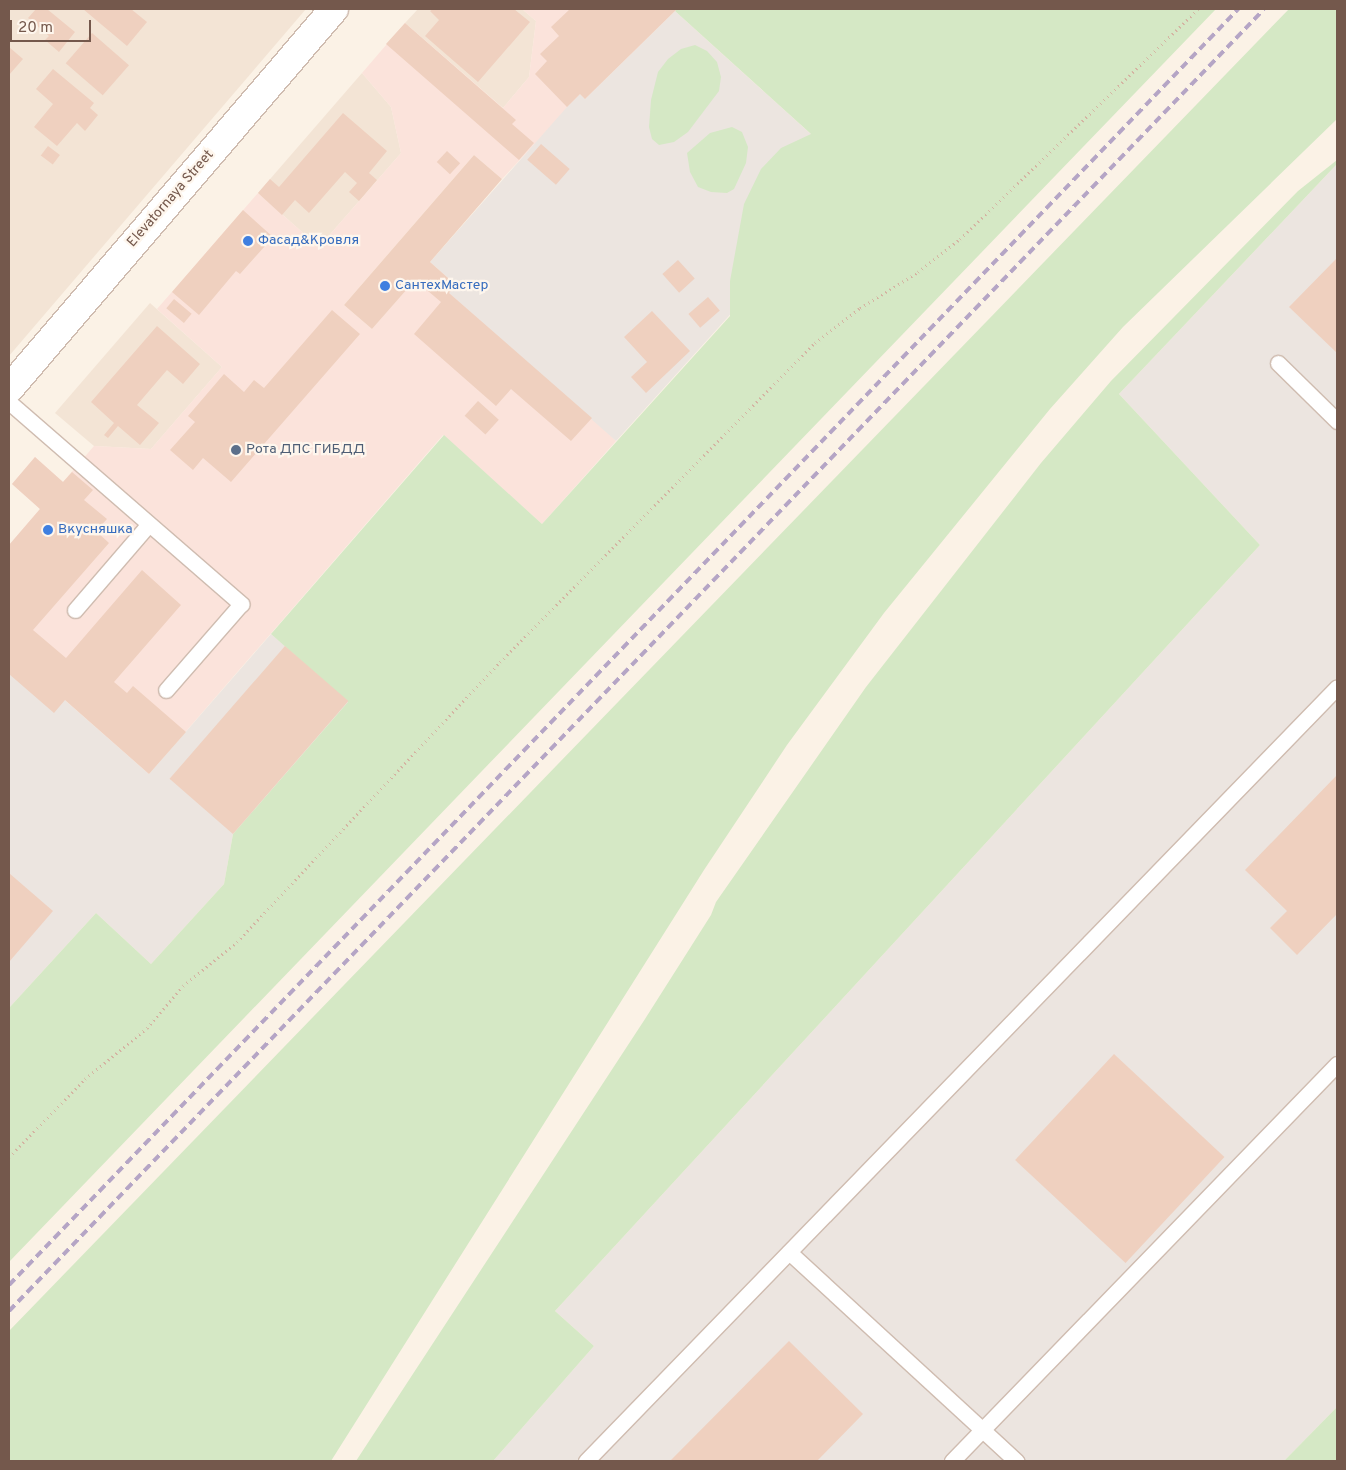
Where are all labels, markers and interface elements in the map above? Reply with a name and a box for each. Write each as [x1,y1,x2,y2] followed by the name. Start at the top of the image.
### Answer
[12,10,94,42] scale bar
[18,19,53,38] text: 20 m
[124,147,218,251] street label: Elevatornaya Street
[258,233,359,249] place label: Фасад&Кровля
[242,235,254,247] marker: Фасад&Кровля
[395,278,488,294] place label: СантехМастер
[379,280,391,292] marker: СантехМастер
[246,442,365,458] place label: Рота ДПС ГИБДД
[230,444,242,456] marker: Рота ДПС ГИБДД
[58,522,133,538] place label: Вкусняшка
[42,524,54,536] marker: Вкусняшка

